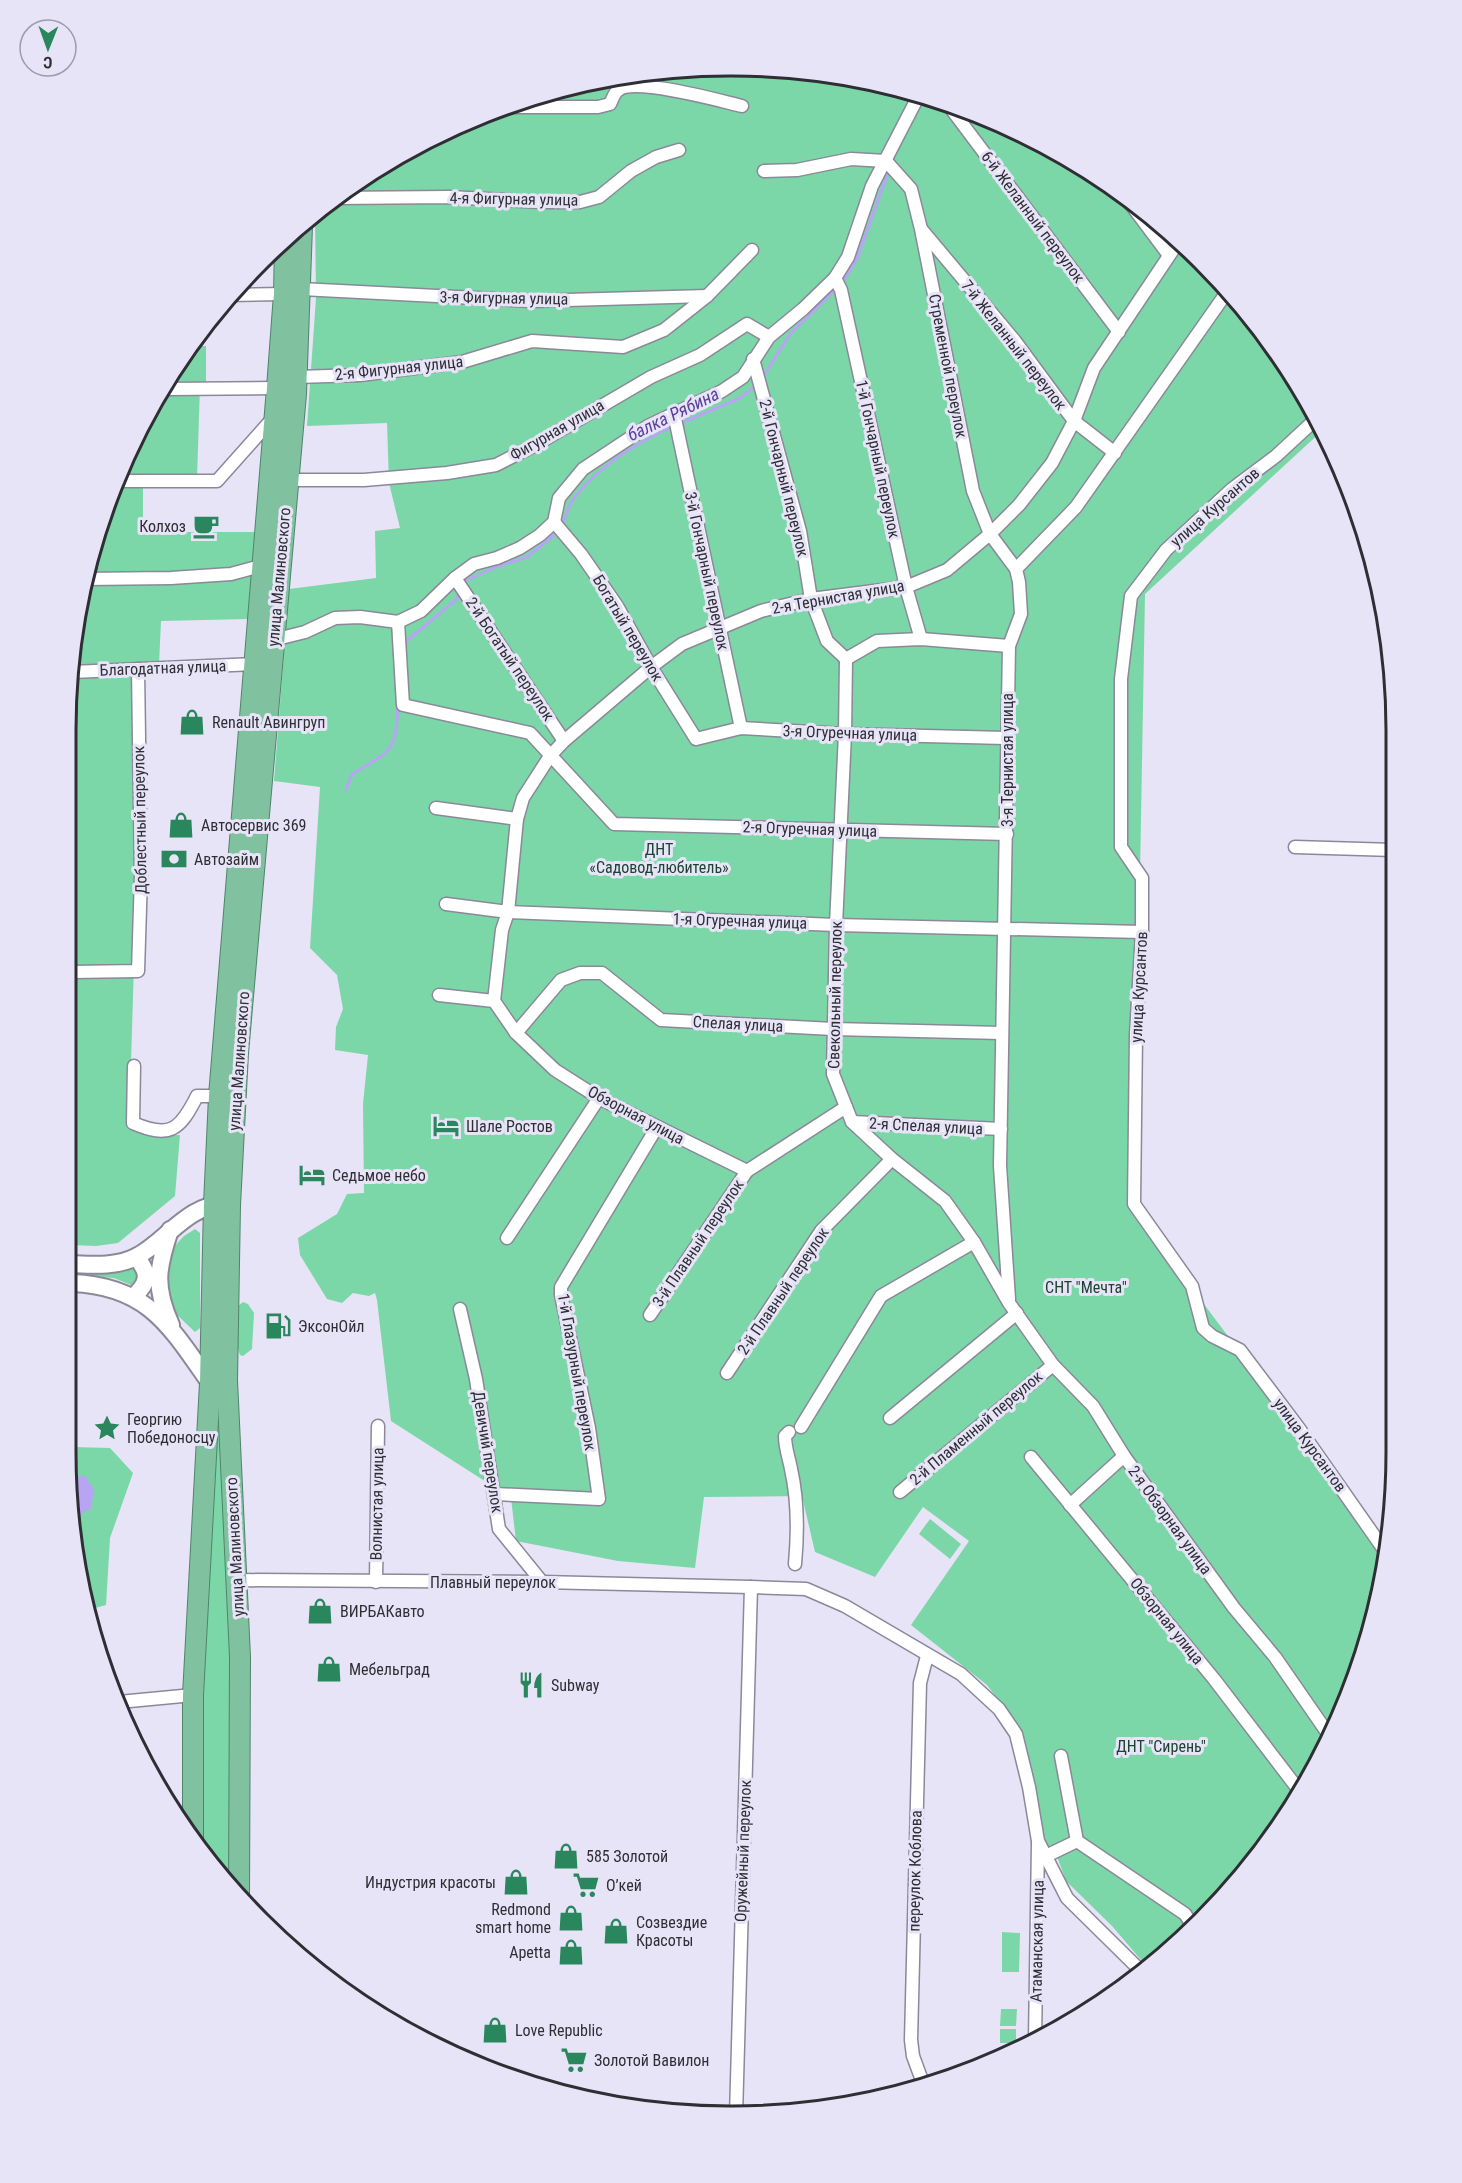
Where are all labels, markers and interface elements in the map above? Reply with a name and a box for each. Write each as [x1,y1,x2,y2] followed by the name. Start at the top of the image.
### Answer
[18,18,78,78] north arrow
[43,53,52,72] text: С
[977,148,1089,287] street label: 6-й Желанный переулок
[450,188,578,210] street label: 4-я Фигурная улица
[957,276,1071,414] street label: 7-й Желанный переулок
[440,287,568,309] street label: 3-я Фигурная улица
[925,292,971,440] street label: Стременной переулок
[334,352,464,384] street label: 2-я Фигурная улица
[852,378,904,540] street label: 1-й Гончарный переулок
[624,383,722,445] water label: балка Рябина
[507,395,607,465] street label: Фигурная улица
[755,397,813,559] street label: 2-й Гончарный переулок
[1167,463,1263,551] street label: улица Курсантов
[681,490,733,652] street label: 3-й Гончарный переулок
[263,507,295,647] street label: улица Малиновского
[191,511,221,541] cafe icon: Колхоз
[139,517,186,536] place label: Колхоз
[589,571,667,685] street label: Богатый переулок
[770,576,906,618] street label: 2-я Тернистая улица
[462,594,559,725] street label: 2-й Богатый переулок
[99,656,227,680] street label: Благодатная улица
[998,693,1017,827] street label: 3-я Тернистая улица
[177,707,207,737] shop icon: Renault Авингруп
[212,713,325,732] place label: Renault Авингруп
[782,721,918,745] street label: 3-я Огуречная улица
[129,745,151,894] street label: Доблестный переулок
[166,810,196,840] shop icon: Автосервис 369
[201,816,306,835] place label: Автосервис 369
[742,817,878,841] street label: 2-я Огуречная улица
[589,840,729,877] park label: ДНТ «Садовод-любитель»
[159,844,189,874] bank icon: Автозайм
[194,850,259,869] place label: Автозайм
[672,909,808,933] street label: 1-я Огуречная улица
[824,921,846,1069] street label: Свекольный переулок
[1127,931,1151,1043] street label: улица Курсантов
[225,991,253,1131] street label: улица Малиновского
[692,1012,784,1036] street label: Спелая улица
[585,1082,687,1148] street label: Обзорная улица
[431,1111,461,1141] hotel icon: Шале Ростов
[869,1114,983,1138] street label: 2-я Спелая улица
[466,1117,553,1136] place label: Шале Ростов
[297,1160,327,1190] hotel icon: Седьмое небо
[332,1166,426,1185] place label: Седьмое небо
[648,1175,748,1310] street label: 3-й Плавный переулок
[733,1223,833,1358] street label: 2-й Плавный переулок
[1045,1278,1127,1297] park label: СНТ "Мечта"
[554,1292,600,1452] street label: 1-й Глазурный переулок
[263,1311,293,1341] fuel station icon: ЭксонОйл
[298,1317,365,1336] place label: ЭксонОйл
[906,1367,1046,1489] street label: 2-й Пламенный переулок
[469,1390,507,1515] street label: Девичий переулок
[1270,1394,1350,1496] street label: улица Курсантов
[127,1410,216,1447] place label: Георгию Победоносцу
[92,1413,122,1443] place icon: Георгию Победоносцу
[367,1447,387,1561] street label: Волнистая улица
[1124,1462,1216,1578] street label: 2-я Обзорная улица
[222,1477,248,1617] street label: улица Малиновского
[430,1573,556,1592] street label: Плавный переулок
[1126,1574,1208,1668] street label: Обзорная улица
[305,1596,335,1626] shop icon: ВИРБАКавто
[340,1602,425,1621] place label: ВИРБАКавто
[314,1654,344,1684] shop icon: Мебельград
[349,1660,430,1679] place label: Мебельград
[516,1670,546,1700] restaurant icon: Subway
[551,1676,600,1695] place label: Subway
[1116,1737,1206,1756] park label: ДНТ "Сирень"
[731,1779,755,1922] street label: Оружейный переулок
[904,1810,926,1932] street label: переулок Коблова
[551,1841,581,1871] shop icon: 585 Золотой
[586,1847,668,1866] place label: 585 Золотой
[501,1867,531,1897] shop icon: Индустрия красоты
[571,1870,601,1900] supermarket icon: О’кей
[365,1873,496,1892] place label: Индустрия красоты
[606,1876,642,1895] place label: О’кей
[1026,1880,1048,2002] street label: Атаманская улица
[475,1900,551,1937] place label: Redmond smart home
[556,1903,586,1933] shop icon: Redmond smart home
[636,1913,707,1950] place label: Созвездие Красоты
[601,1916,631,1946] shop icon: Созвездие Красоты
[556,1937,586,1967] shop icon: Apetta
[509,1943,551,1962] place label: Apetta
[480,2015,510,2045] shop icon: Love Republic
[515,2021,603,2040] place label: Love Republic
[559,2045,589,2075] supermarket icon: Золотой Вавилон
[594,2051,709,2070] place label: Золотой Вавилон

